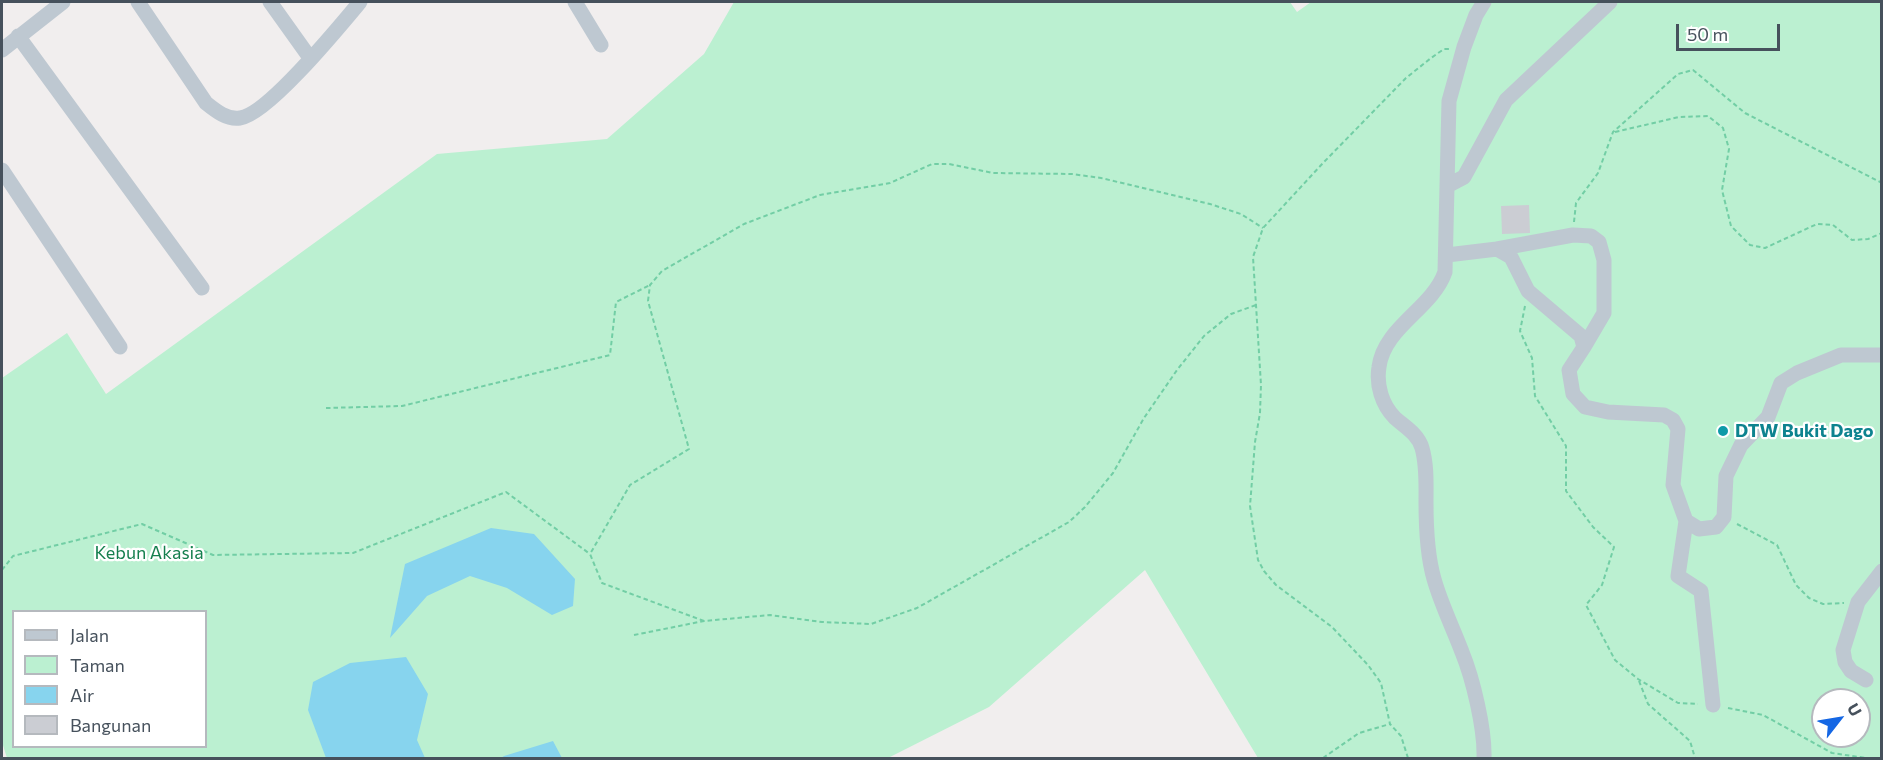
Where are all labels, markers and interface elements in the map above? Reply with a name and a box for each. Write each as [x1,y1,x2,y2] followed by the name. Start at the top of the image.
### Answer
[1679,12,1782,50] scale bar
[1687,23,1728,45] text: 50 m
[1735,420,1873,442] place label: DTW Bukit Dago
[1716,424,1730,438] marker: DTW Bukit Dago
[94,542,204,564] park label: Kebun Akasia
[12,610,207,748] legend
[70,624,109,646] text: Jalan
[70,654,125,676] text: Taman
[70,684,94,706] text: Air
[1811,688,1871,748] north arrow
[1844,700,1866,719] text: U
[70,714,151,736] text: Bangunan

